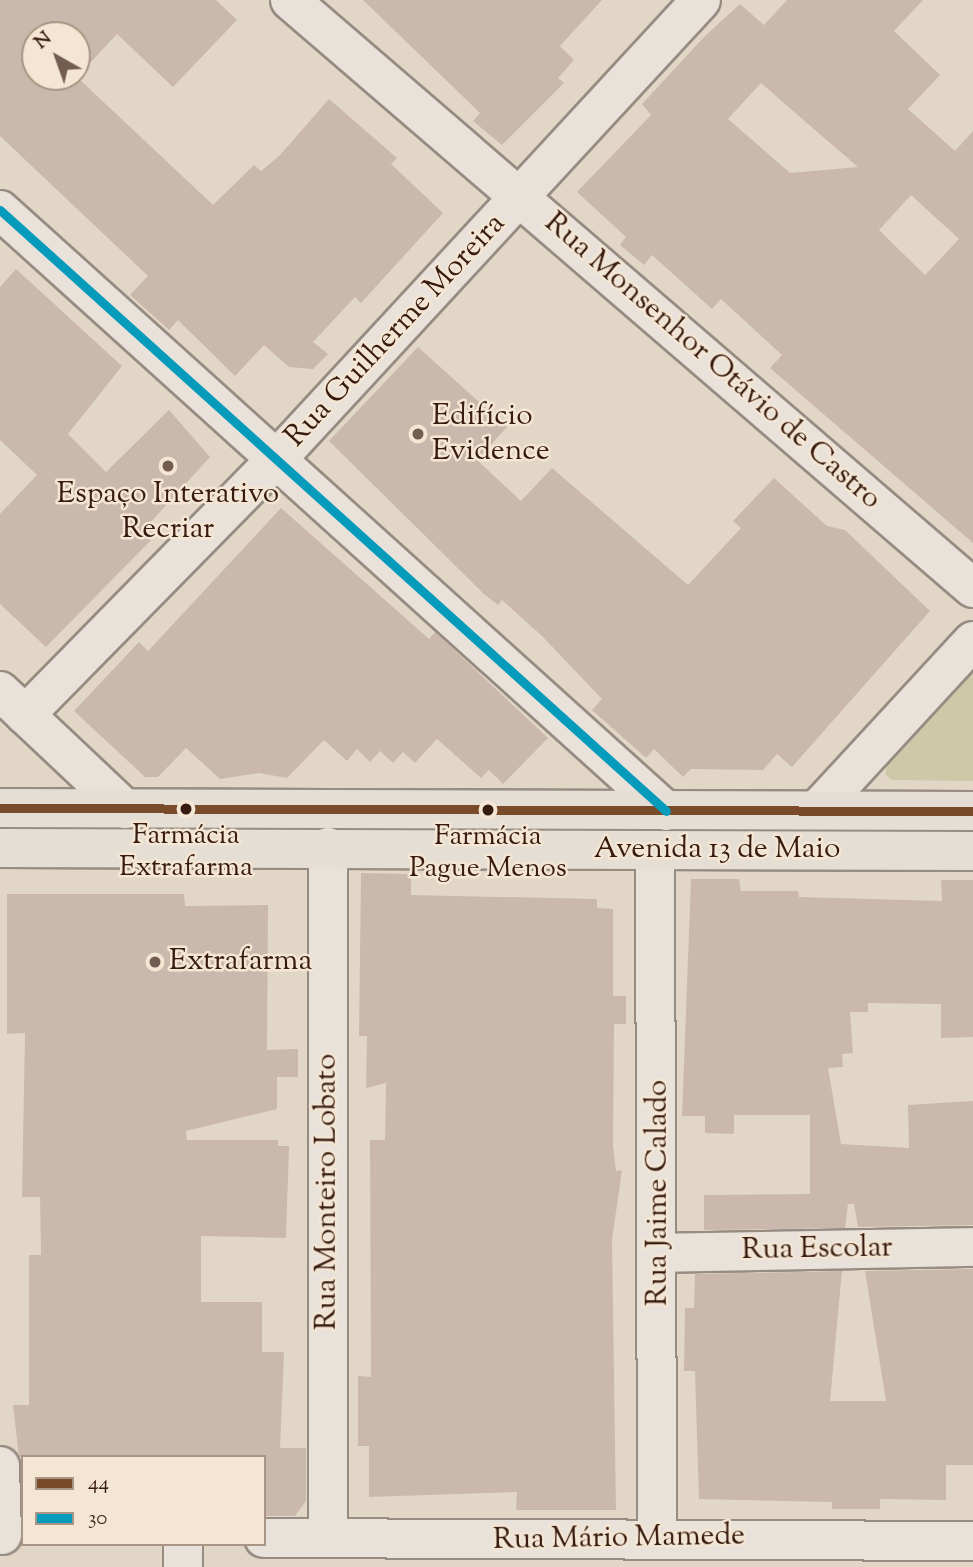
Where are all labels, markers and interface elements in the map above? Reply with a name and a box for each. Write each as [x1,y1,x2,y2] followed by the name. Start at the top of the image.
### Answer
[21,21,91,91] north arrow
[29,26,58,56] text: N
[536,206,888,518] street label: Rua Monsenhor Otávio de Castro
[278,207,514,455] street label: Rua Guilherme Moreira
[432,399,550,470] place label: Edifício Evidence
[410,426,426,442] marker: Edifício Evidence
[160,458,176,474] marker: Espaço Interativo Recriar
[57,477,279,548] place label: Espaço Interativo Recriar
[179,802,193,816] marker: Farmácia Extrafarma
[481,803,495,817] marker: Farmácia Pague Menos
[119,819,253,885] place label: Farmácia Extrafarma
[409,820,567,886] place label: Farmácia Pague Menos
[594,832,840,868] street label: Avenida 13 de Maio
[169,944,312,980] place label: Extrafarma
[147,954,163,970] marker: Extrafarma
[310,1054,346,1330] street label: Rua Monteiro Lobato
[641,1080,677,1306] street label: Rua Jaime Calado
[741,1231,893,1269] street label: Rua Escolar
[21,1455,266,1546] legend
[88,1469,109,1499] text: 44
[88,1504,107,1534] text: 30
[493,1519,745,1559] street label: Rua Mário Mamede

